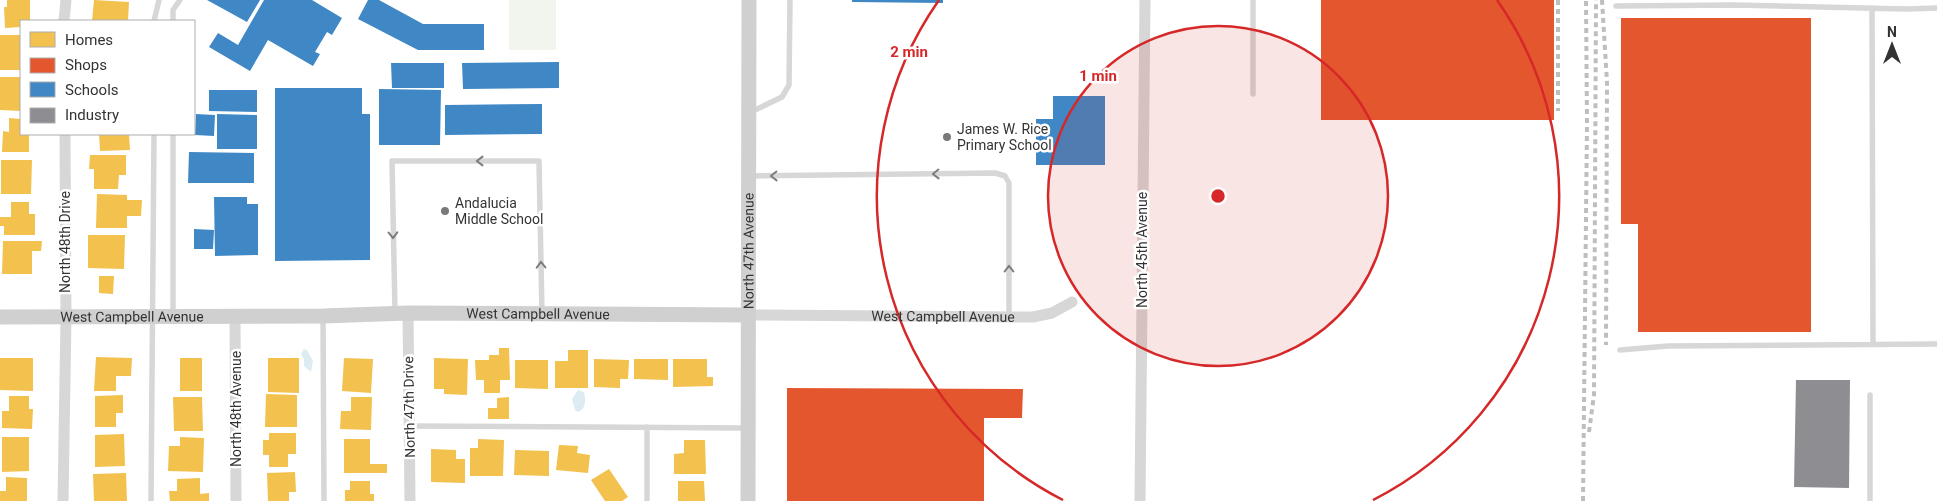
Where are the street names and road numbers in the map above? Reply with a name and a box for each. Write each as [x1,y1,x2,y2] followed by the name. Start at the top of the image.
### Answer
[57,191,73,293] street label: North 48th Drive
[1134,192,1150,308] street label: North 45th Avenue
[740,193,757,309] street label: North 47th Avenue
[466,305,610,322] street label: West Campbell Avenue
[60,308,204,325] street label: West Campbell Avenue
[871,308,1015,325] street label: West Campbell Avenue
[228,351,244,467] street label: North 48th Avenue
[400,356,418,458] street label: North 47th Drive

